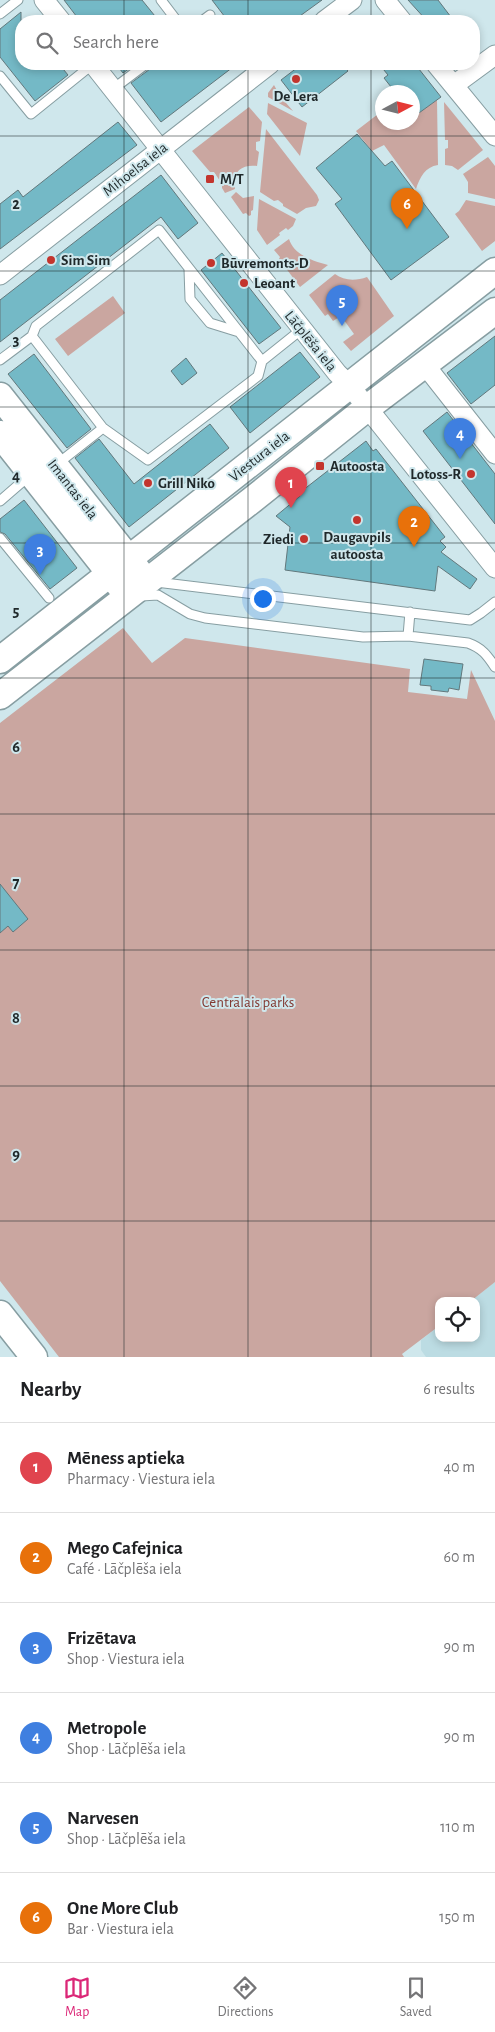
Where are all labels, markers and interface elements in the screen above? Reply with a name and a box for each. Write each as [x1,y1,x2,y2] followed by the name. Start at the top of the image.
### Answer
[15,15,480,70] search box
[33,29,61,57] icon: search
[73,33,159,52] text: Search here
[290,73,302,85] marker: De Lera
[375,85,420,130] north arrow
[274,89,318,104] place label: De Lera
[100,140,170,199] street label: Mihoelsa iela
[220,172,244,187] place label: M/T
[204,173,216,185] marker: M/T
[391,188,423,229] pin: 6
[12,196,20,212] text: 2
[61,253,110,268] place label: Sim Sim
[45,254,57,266] marker: Sim Sim
[221,256,309,271] place label: Būvremonts-D
[205,257,217,269] marker: Būvremonts-D
[254,276,295,291] place label: Leoant
[238,277,250,289] marker: Leoant
[326,285,358,326] pin: 5
[282,308,340,375] street label: Lāčplēša iela
[13,332,20,348] text: 3
[444,418,476,459] pin: 4
[226,428,292,485] street label: Viestura iela
[45,457,101,522] street label: Imantas iela
[330,459,384,474] place label: Autoosta
[314,460,326,472] marker: Autoosta
[275,467,307,508] pin: 1
[410,467,461,482] place label: Lotoss-R
[12,468,20,484] text: 4
[465,468,477,480] marker: Lotoss-R
[158,476,215,491] place label: Grill Niko
[142,477,154,489] marker: Grill Niko
[398,506,430,547] pin: 2
[351,514,363,526] marker: Daugavpils autoosta
[323,530,391,562] place label: Daugavpils autoosta
[263,532,294,547] place label: Ziedi
[298,533,310,545] marker: Ziedi
[24,534,56,575] pin: 3
[250,586,276,612] your location
[13,603,20,619] text: 5
[12,739,20,755] text: 6
[13,875,20,891] text: 7
[202,995,294,1010] park label: Centrālais parks
[12,1010,20,1026] text: 8
[12,1146,20,1162] text: 9
[435,1297,480,1342] map controls
[435,1297,480,1342] button: locate
[20,1379,81,1400] text: Nearby
[423,1381,475,1397] text: 6 results
[67,1449,185,1468] text: Mēness aptieka
[33,1459,39,1475] text: 1
[443,1459,475,1475] text: 40 m
[67,1471,215,1487] text: Pharmacy · Viestura iela
[67,1539,183,1558] text: Mego Cafejnica
[32,1549,40,1565] text: 2
[444,1549,475,1565] text: 60 m
[67,1561,182,1577] text: Café · Lāčplēša iela
[67,1629,136,1648] text: Frizētava
[33,1639,39,1655] text: 3
[444,1639,475,1655] text: 90 m
[67,1651,185,1667] text: Shop · Viestura iela
[67,1719,146,1738] text: Metropole
[32,1729,40,1745] text: 4
[444,1729,475,1745] text: 90 m
[67,1741,186,1757] text: Shop · Lāčplēša iela
[67,1809,139,1828] text: Narvesen
[33,1819,39,1835] text: 5
[440,1819,475,1835] text: 110 m
[67,1831,186,1847] text: Shop · Lāčplēša iela
[67,1899,178,1918] text: One More Club
[32,1909,40,1925] text: 6
[439,1909,475,1925] text: 150 m
[67,1921,174,1937] text: Bar · Viestura iela
[63,1974,91,2021] tab: Map
[218,1974,273,2021] tab: Directions
[400,1974,432,2021] tab: Saved

